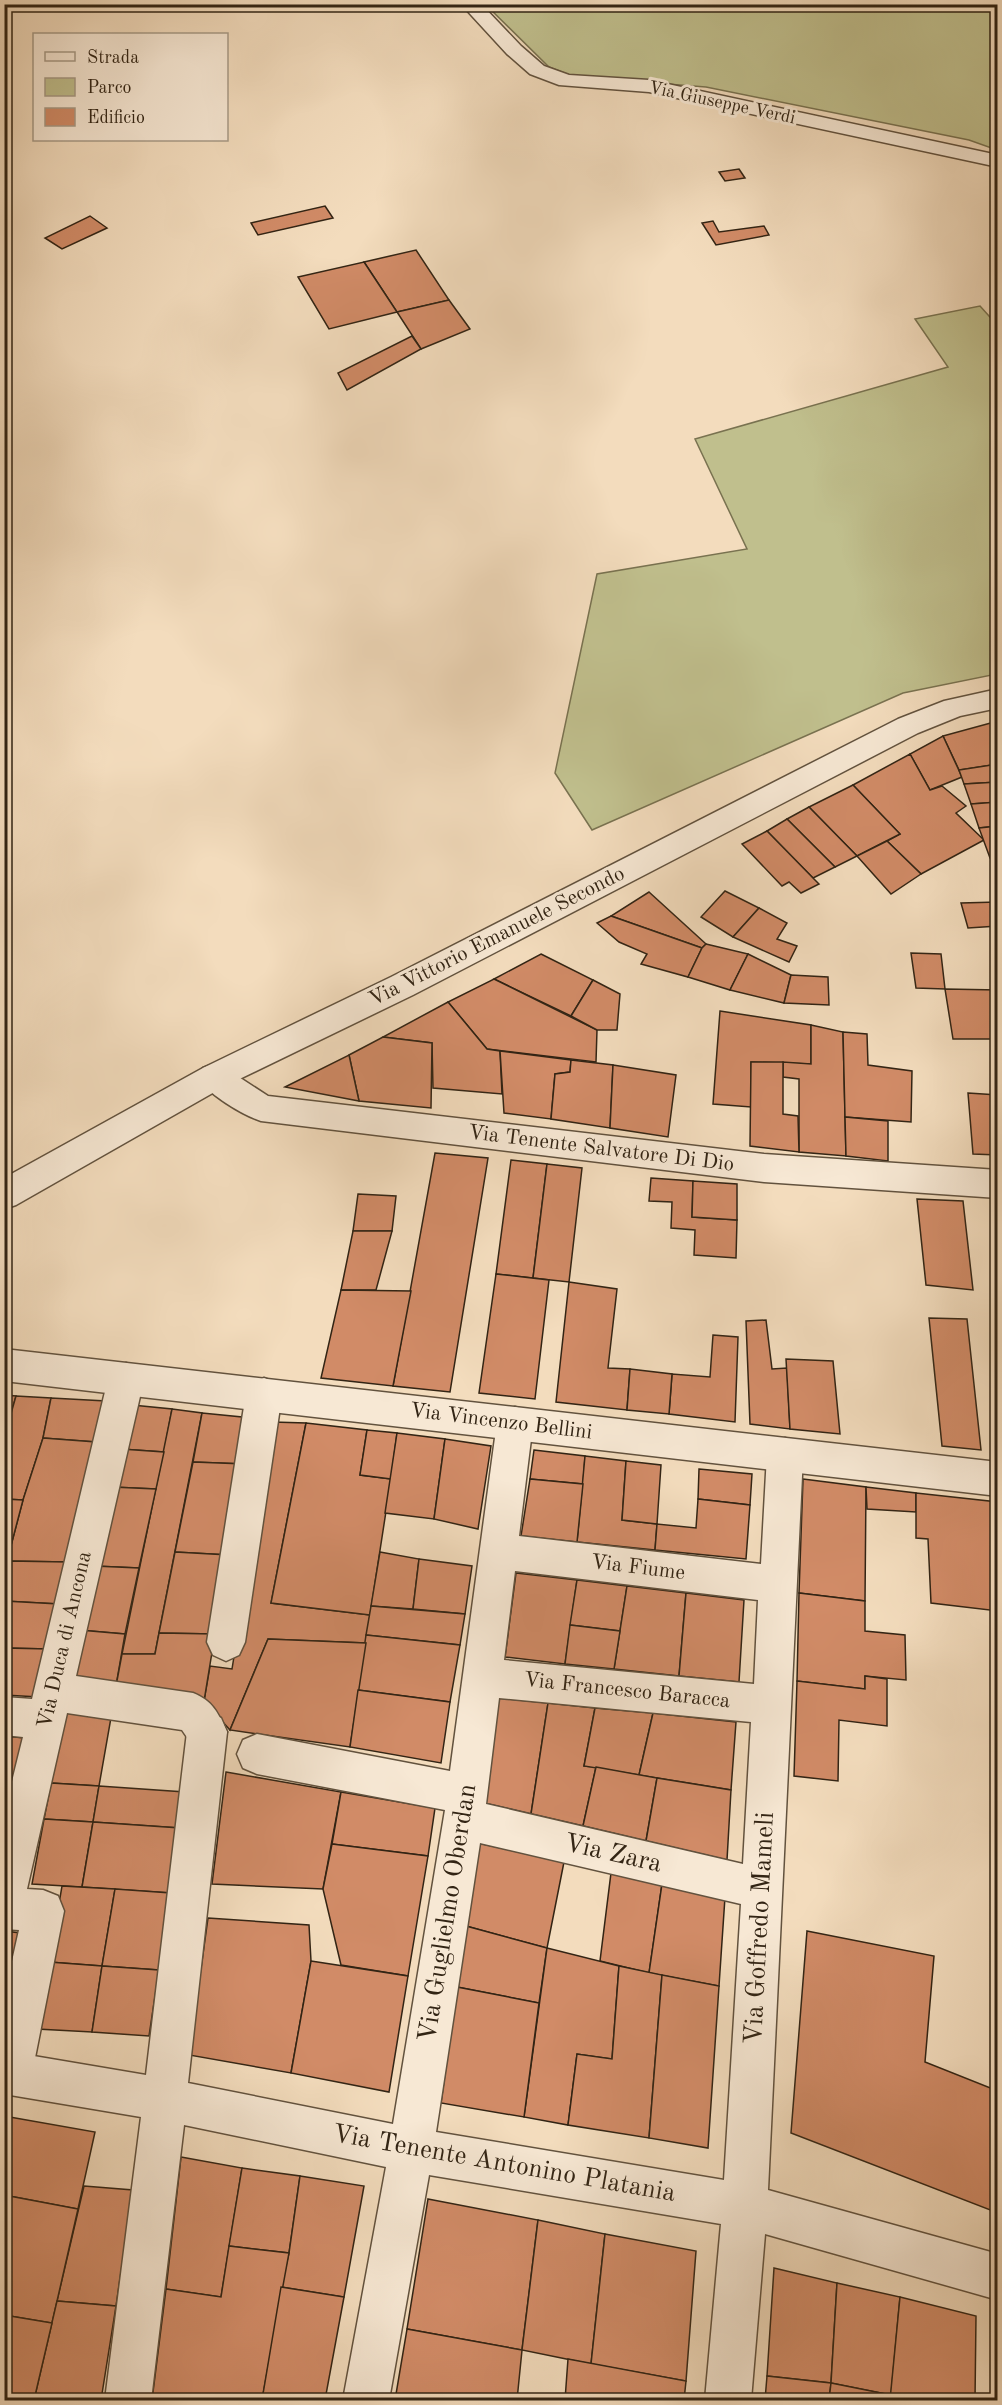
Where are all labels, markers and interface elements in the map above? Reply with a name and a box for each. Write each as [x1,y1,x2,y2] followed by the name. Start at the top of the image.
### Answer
[33,33,228,141] legend
[87,49,139,67] text: Strada
[87,79,132,97] text: Parco
[647,79,797,127] street label: Via Giuseppe Verdi
[87,109,145,127] text: Edificio
[366,863,628,1011] street label: Via Vittorio Emanuele Secondo
[467,1122,735,1176] street label: Via Tenente Salvatore Di Dio
[409,1400,593,1444] street label: Via Vincenzo Bellini
[34,1549,96,1731] street label: Via Duca di Ancona
[590,1552,686,1584] street label: Via Fiume
[523,1670,731,1712] street label: Via Francesco Baracca
[415,1782,481,2044] street label: Via Guglielmo Oberdan
[741,1811,779,2045] street label: Via Goffredo Mameli
[562,1830,664,1878] street label: Via Zara
[330,2121,678,2207] street label: Via Tenente Antonino Platania

